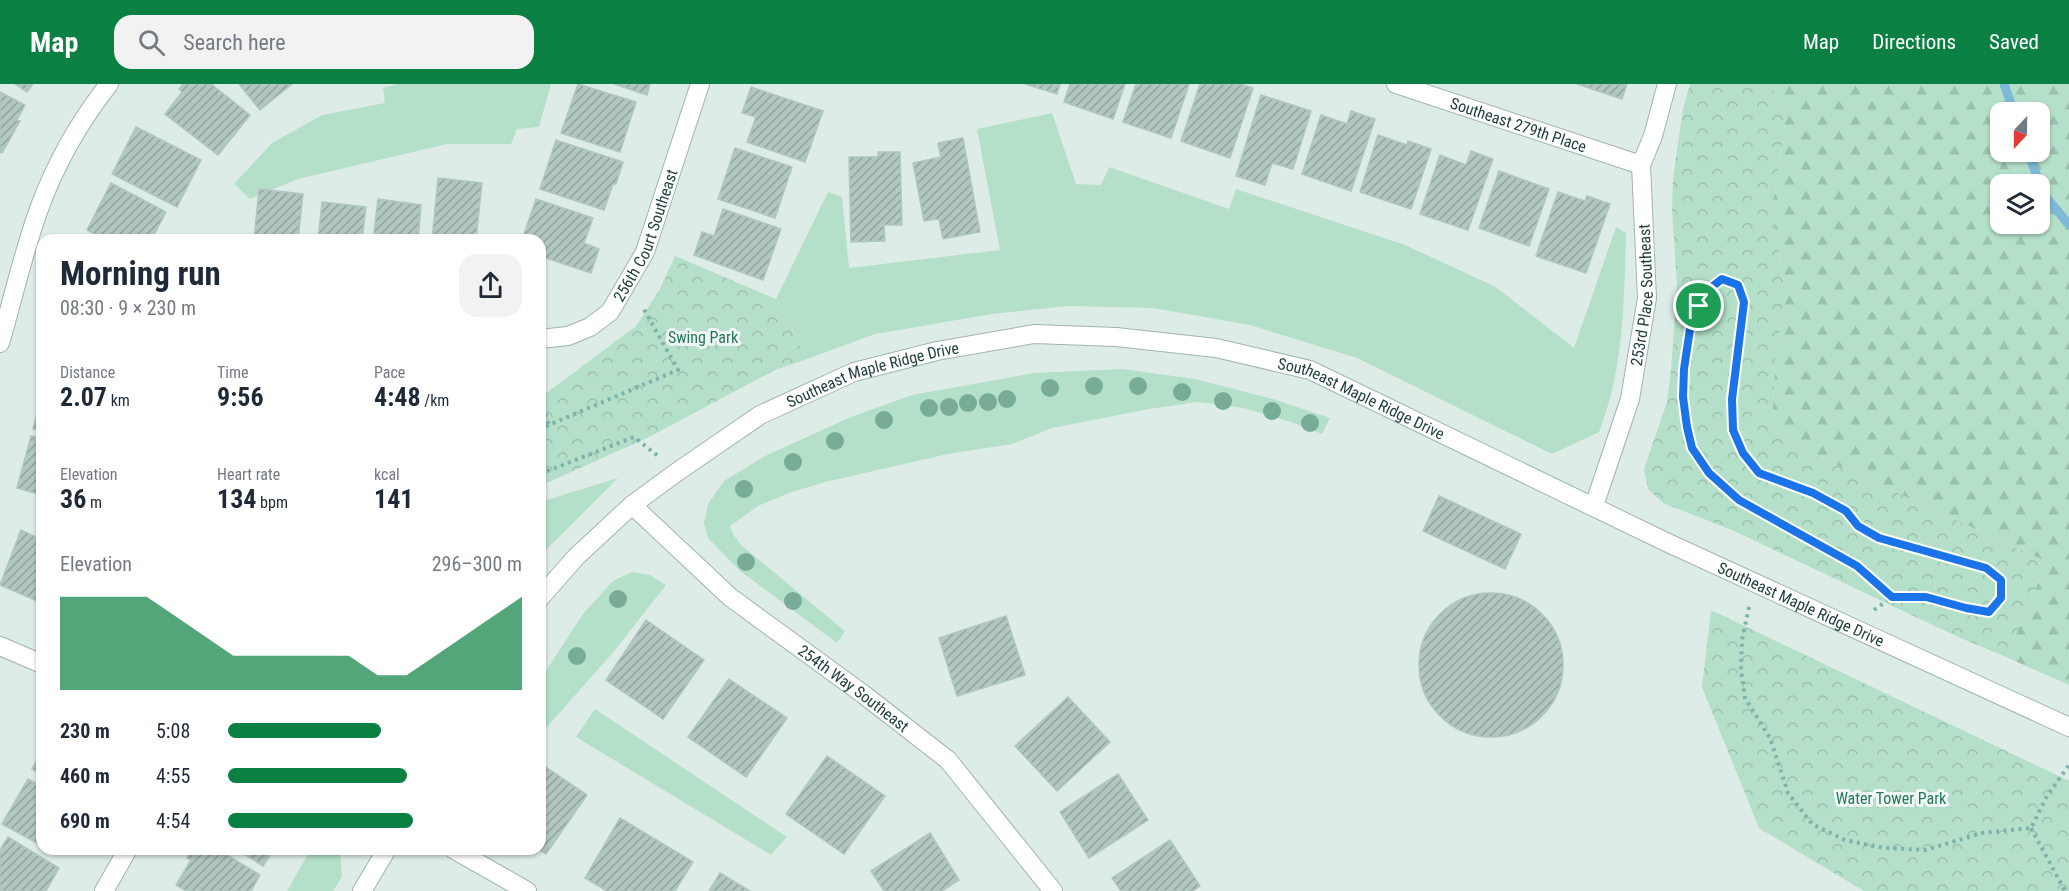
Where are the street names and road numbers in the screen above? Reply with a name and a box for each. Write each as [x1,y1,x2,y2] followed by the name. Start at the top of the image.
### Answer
[1448,94,1589,156] street label: Southeast 279th Place
[609,167,682,305] street label: 256th Court Southeast
[1627,223,1657,367] street label: 253rd Place Southeast
[784,338,960,412] street label: Southeast Maple Ridge Drive
[1276,354,1448,444] street label: Southeast Maple Ridge Drive
[1715,558,1887,651] street label: Southeast Maple Ridge Drive
[794,641,913,736] street label: 254th Way Southeast

